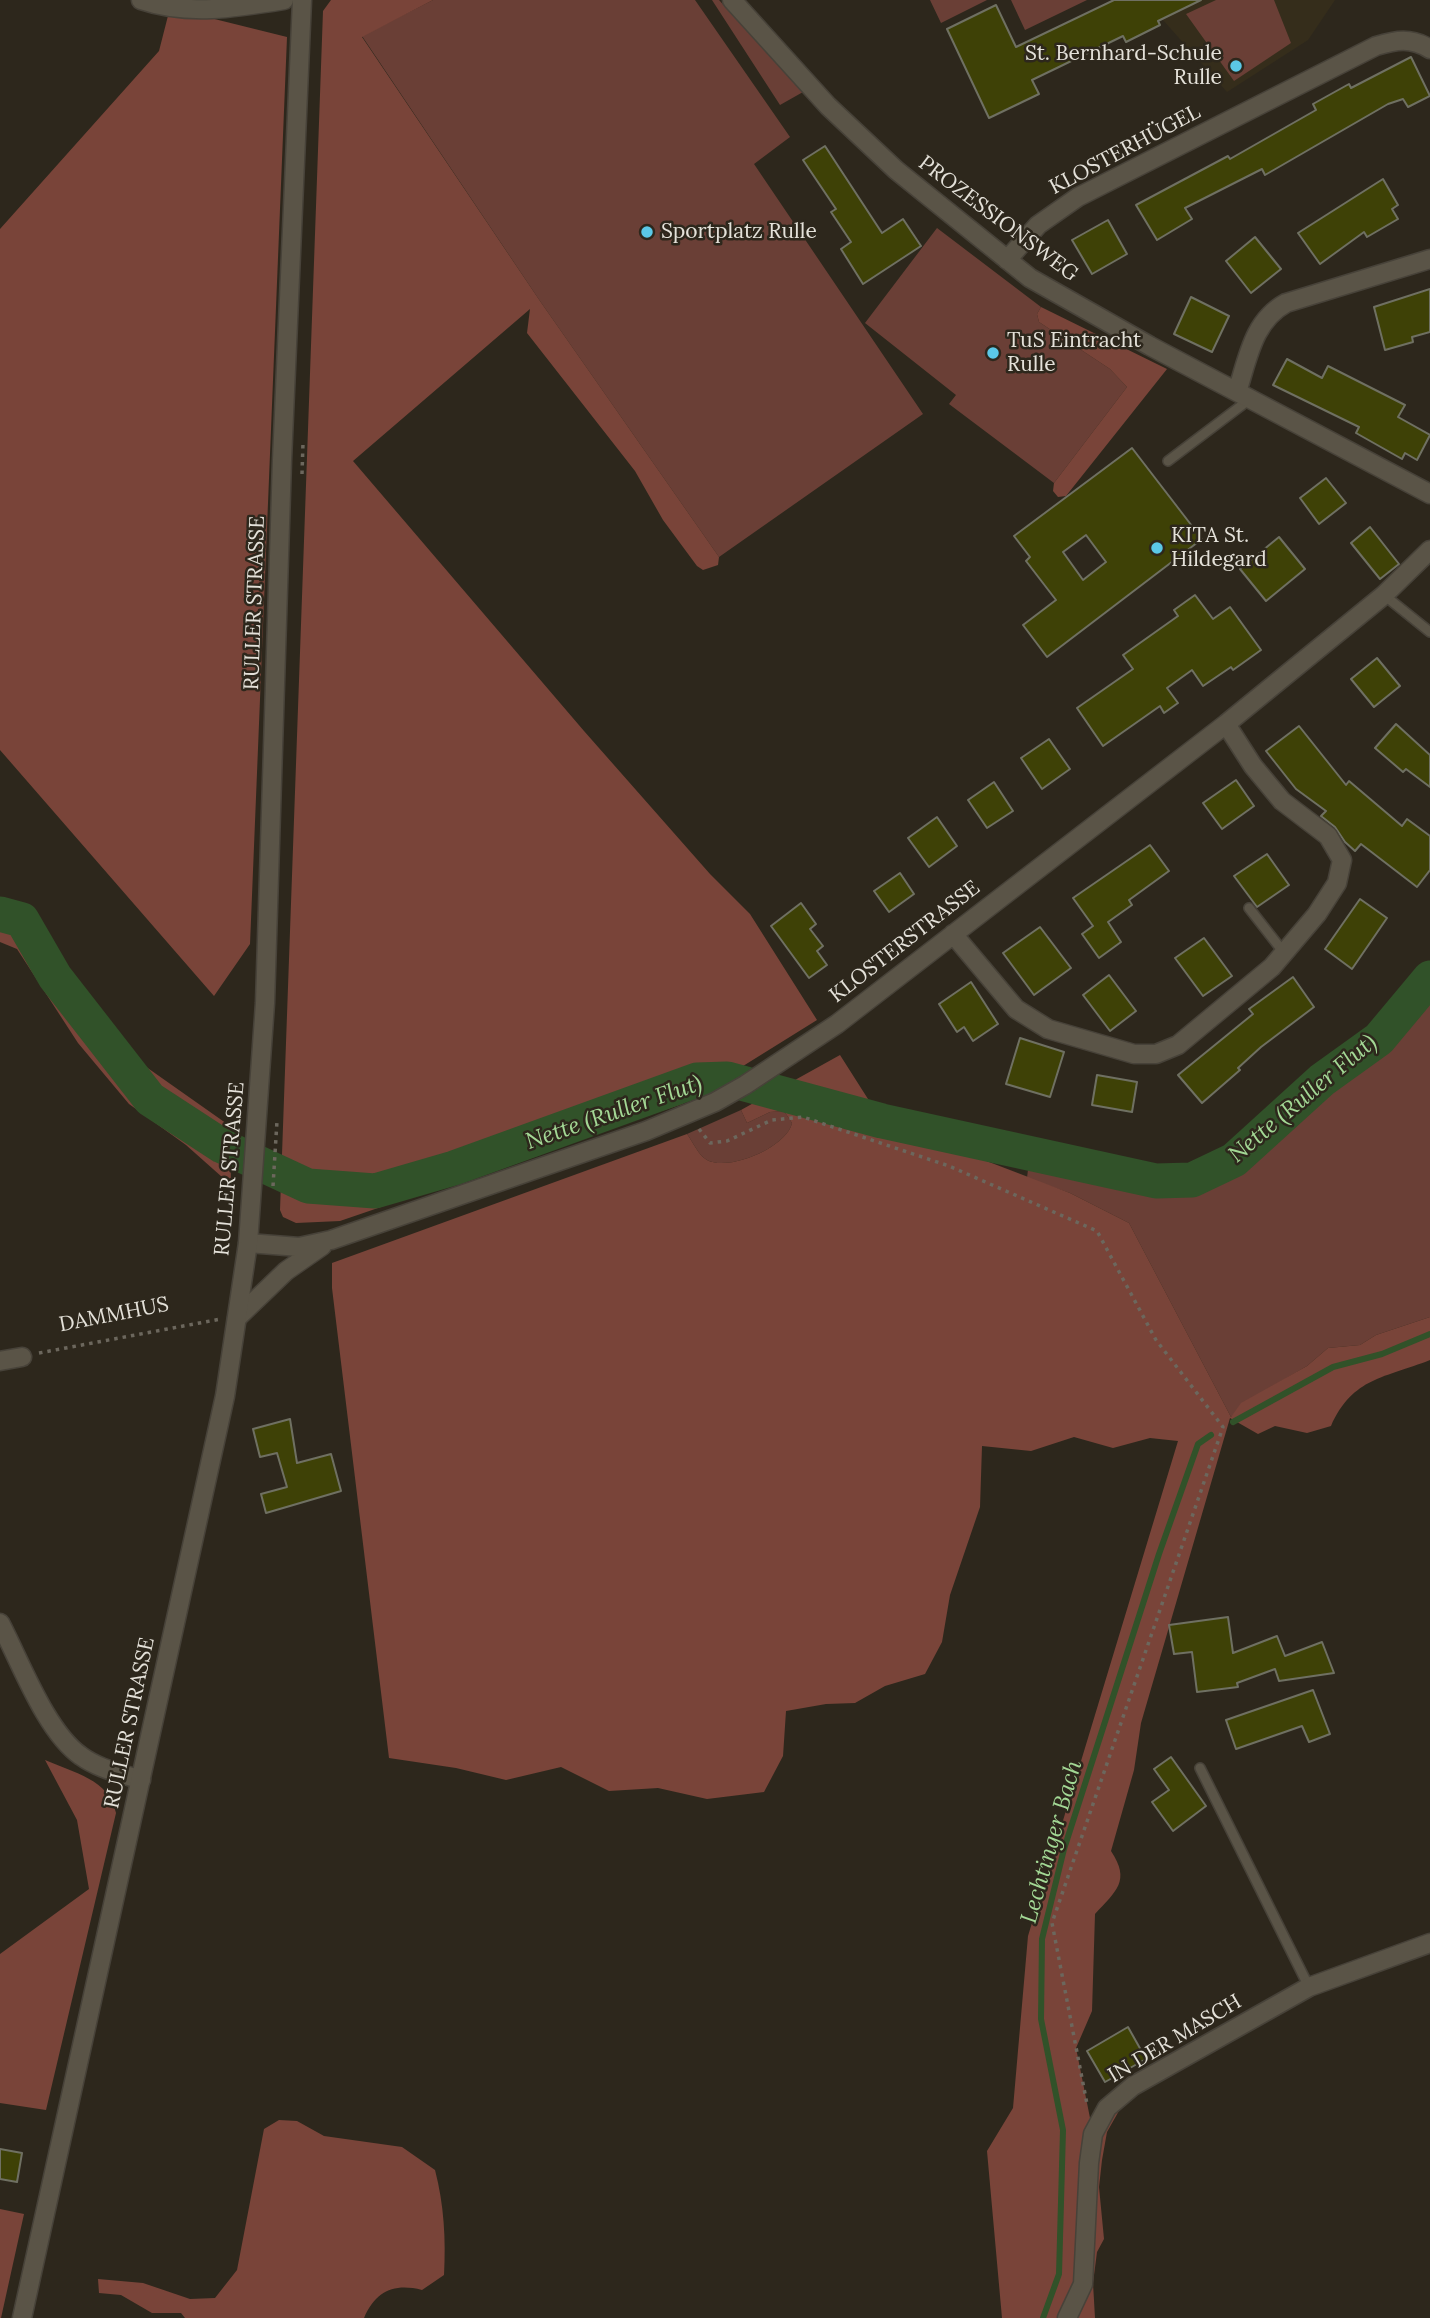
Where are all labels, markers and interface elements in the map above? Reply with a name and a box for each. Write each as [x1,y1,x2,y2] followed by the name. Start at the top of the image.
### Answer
[1025,41,1222,91] place label: St. Bernhard-Schule Rulle
[1228,58,1244,74] marker: St. Bernhard-Schule Rulle
[1045,100,1205,200] street label: KLOSTERHÜGEL
[913,151,1083,287] street label: PROZESSIONSWEG
[661,219,817,245] place label: Sportplatz Rulle
[639,224,655,240] marker: Sportplatz Rulle
[1007,328,1141,378] place label: TuS Eintracht Rulle
[985,345,1001,361] marker: TuS Eintracht Rulle
[239,515,271,691] street label: RULLER STRASSE
[1171,523,1267,573] place label: KITA St. Hildegard
[1149,540,1165,556] marker: KITA St. Hildegard
[825,875,985,1009] street label: KLOSTERSTRASSE
[1223,1029,1383,1169] water label: Nette (Ruller Flut)
[522,1070,706,1156] water label: Nette (Ruller Flut)
[210,1081,250,1257] street label: RULLER STRASSE
[57,1292,171,1338] street label: DAMMHUS
[100,1635,160,1811] street label: RULLER STRASSE
[1016,1757,1088,1927] water label: Lechtinger Bach
[1104,1989,1246,2089] street label: IN DER MASCH

